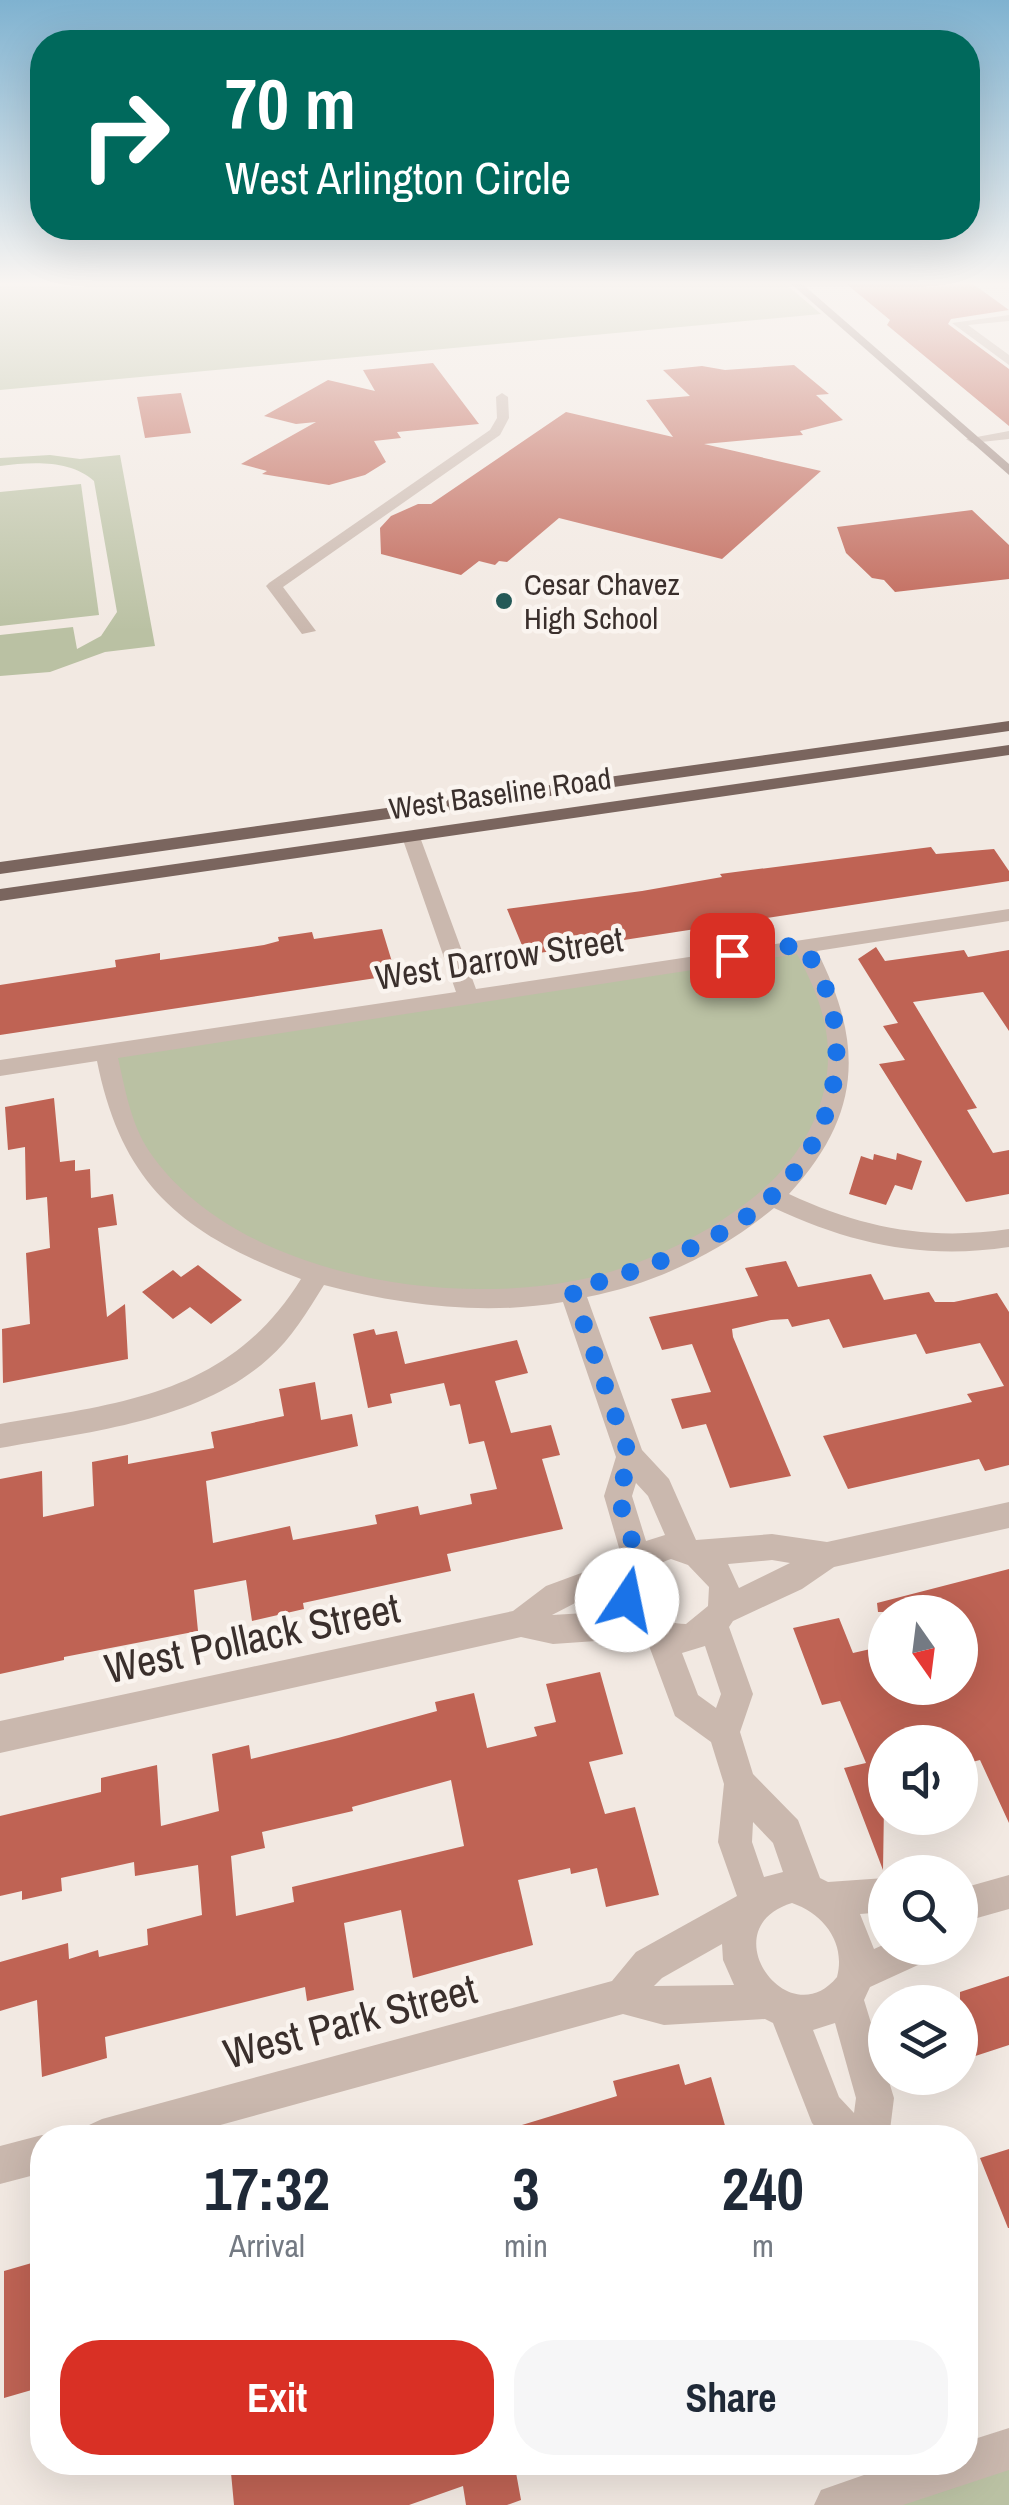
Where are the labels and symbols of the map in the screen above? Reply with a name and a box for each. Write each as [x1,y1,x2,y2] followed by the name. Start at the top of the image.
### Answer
[524,564,680,638] place label: Cesar Chavez High School
[493,590,515,612] marker: Cesar Chavez High School
[386,758,614,828] street label: West Baseline Road
[690,913,775,998] pin
[372,915,626,1001] street label: West Darrow Street
[575,1548,679,1652] position arrow
[99,1579,405,1697] street label: West Pollack Street
[868,1595,978,1705] north arrow
[217,1960,483,2082] street label: West Park Street

